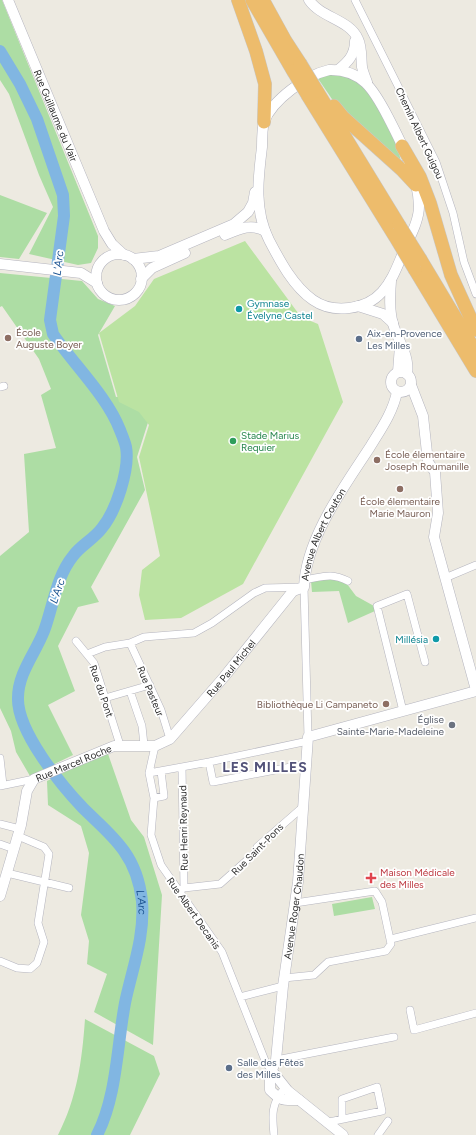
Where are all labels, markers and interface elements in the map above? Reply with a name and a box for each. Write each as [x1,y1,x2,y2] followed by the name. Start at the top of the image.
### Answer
[31,68,81,164] street label: Rue Guillaume du Vair
[393,85,447,181] street label: Chemin Albert Guigou
[51,250,66,276] water label: L'Arc
[247,297,313,322] place label: Gymnase Évelyne Castel
[234,304,244,314] marker: Gymnase Évelyne Castel
[16,326,83,351] place label: École Auguste Boyer
[367,327,443,352] place label: Aix-en-Provence Les Milles
[3,333,13,343] marker: École Auguste Boyer
[354,334,364,344] marker: Aix-en-Provence Les Milles
[241,429,300,454] place label: Stade Marius Requier
[228,436,238,446] marker: Stade Marius Requier
[385,448,470,473] place label: École élementaire Joseph Roumanille
[372,455,382,465] marker: École élementaire Joseph Roumanille
[395,484,405,494] marker: École élementaire Marie Mauron
[298,485,349,582] street label: Avenue Albert Couton
[360,495,441,520] place label: École élementaire Marie Mauron
[47,577,68,605] water label: L'Arc
[395,633,428,646] place label: Millésia
[431,634,441,644] marker: Millésia
[204,637,259,700] street label: Rue Paul Michel
[87,663,117,719] street label: Rue du Pont
[134,664,167,719] street label: Rue Pasteur
[257,698,378,711] place label: Bibliothèque Li Campaneto
[381,699,391,709] marker: Bibliothèque Li Campaneto
[337,713,445,738] place label: Église Sainte-Marie-Madeleine
[447,720,457,730] marker: Église Sainte-Marie-Madeleine
[34,742,114,785] street label: Rue Marcel Roche
[222,759,308,776] district label: LES MILLES
[176,785,191,871] street label: Rue Henri Reynaud
[229,820,286,878] street label: Rue Saint-Pons
[281,853,307,960] street label: Avenue Roger Chaudon
[380,866,455,891] place label: Maison Médicale des Milles
[365,872,377,884] marker: Maison Médicale des Milles
[164,875,224,952] street label: Rue Albert Decanis
[133,889,148,915] water label: L'Arc
[237,1056,304,1081] place label: Salle des Fêtes des Milles
[224,1063,234,1073] marker: Salle des Fêtes des Milles

